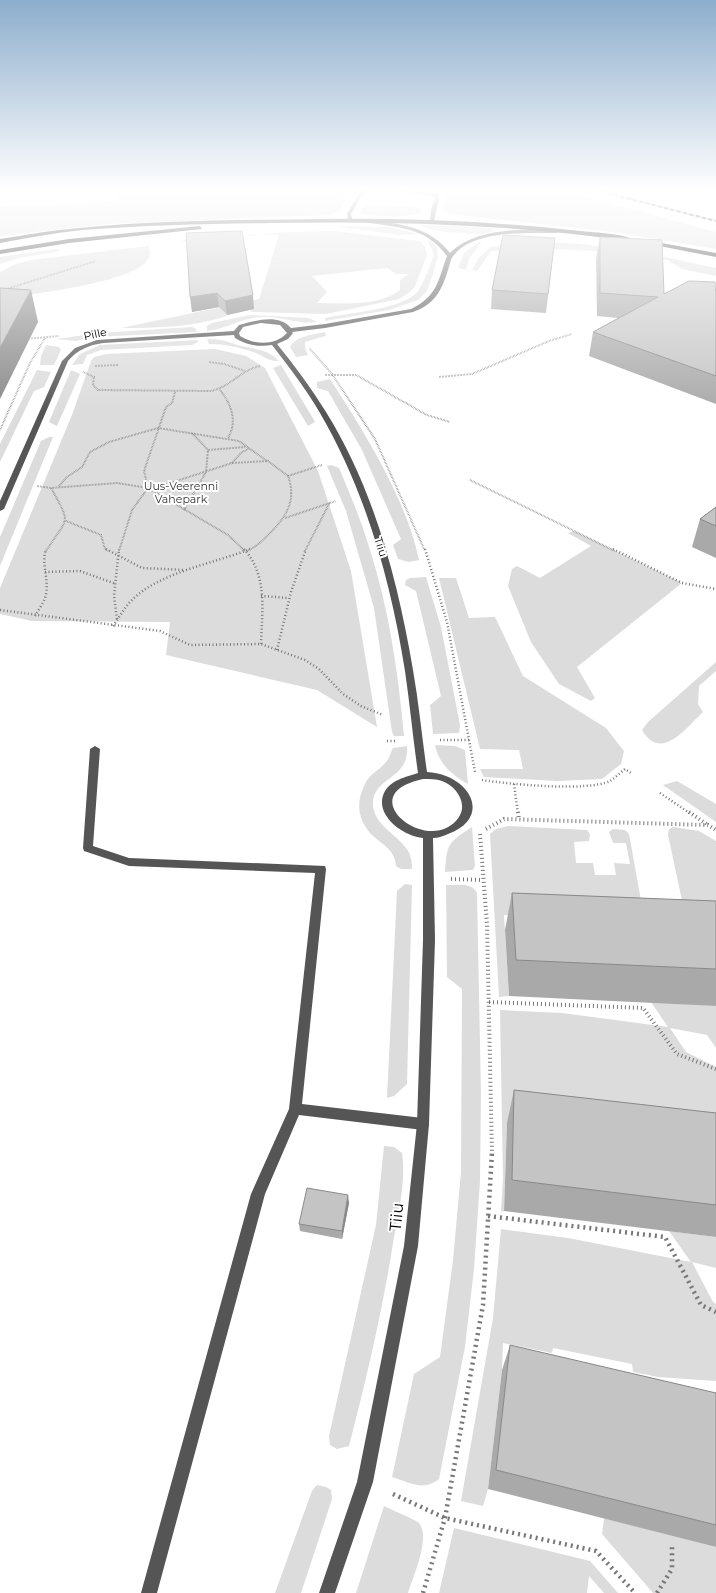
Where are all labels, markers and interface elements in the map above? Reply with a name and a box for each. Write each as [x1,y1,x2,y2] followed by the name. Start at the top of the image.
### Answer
[82,325,108,343] street label: Pille
[144,479,218,506] park label: Uus-Veerenni Vahepark
[371,536,391,558] street label: Tiiu
[386,1202,407,1232] street label: Tiiu

